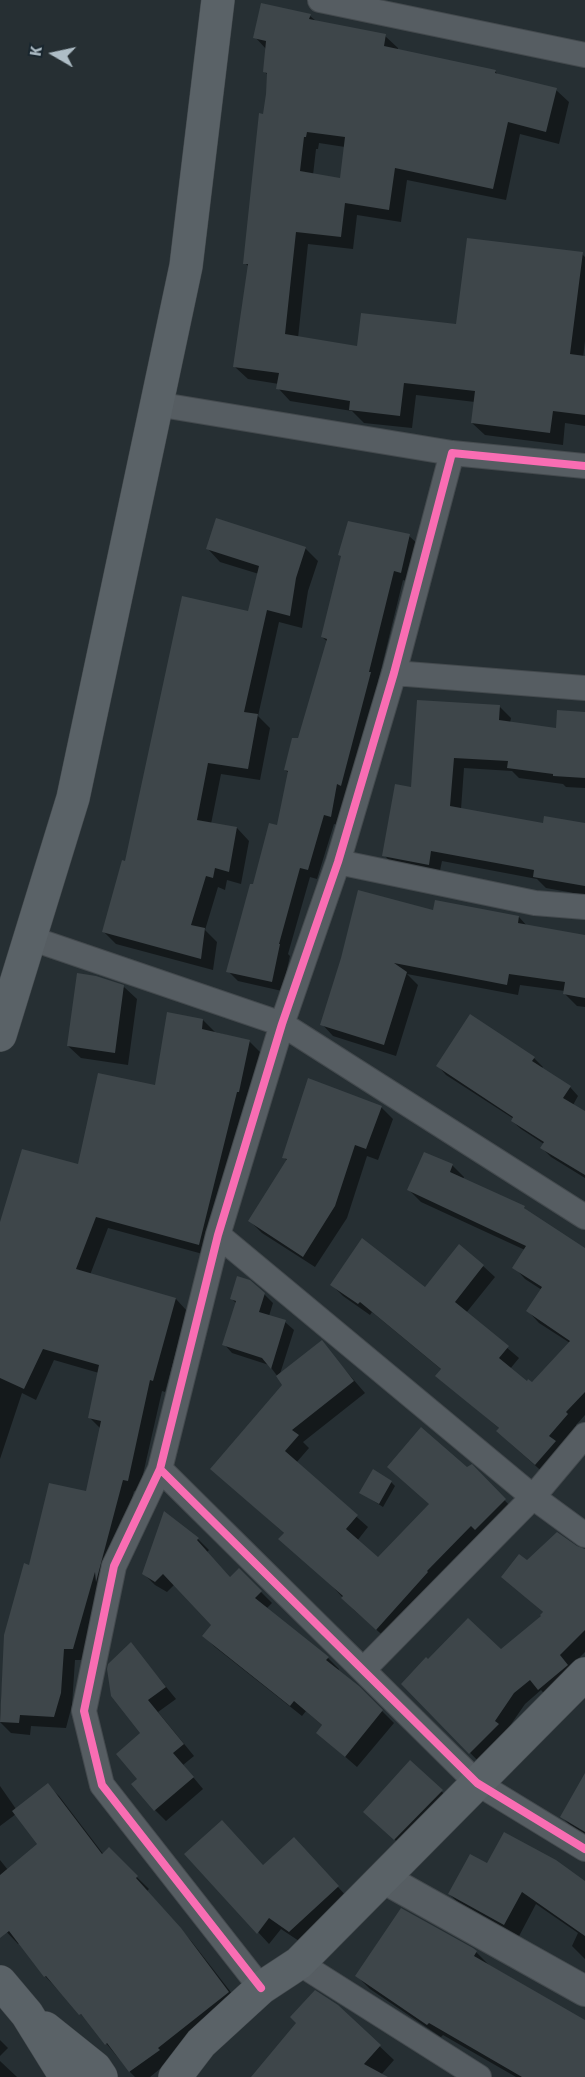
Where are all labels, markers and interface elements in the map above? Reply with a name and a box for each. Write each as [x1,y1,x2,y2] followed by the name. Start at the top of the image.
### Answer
[24,24,84,84] north arrow
[26,45,46,57] text: K

